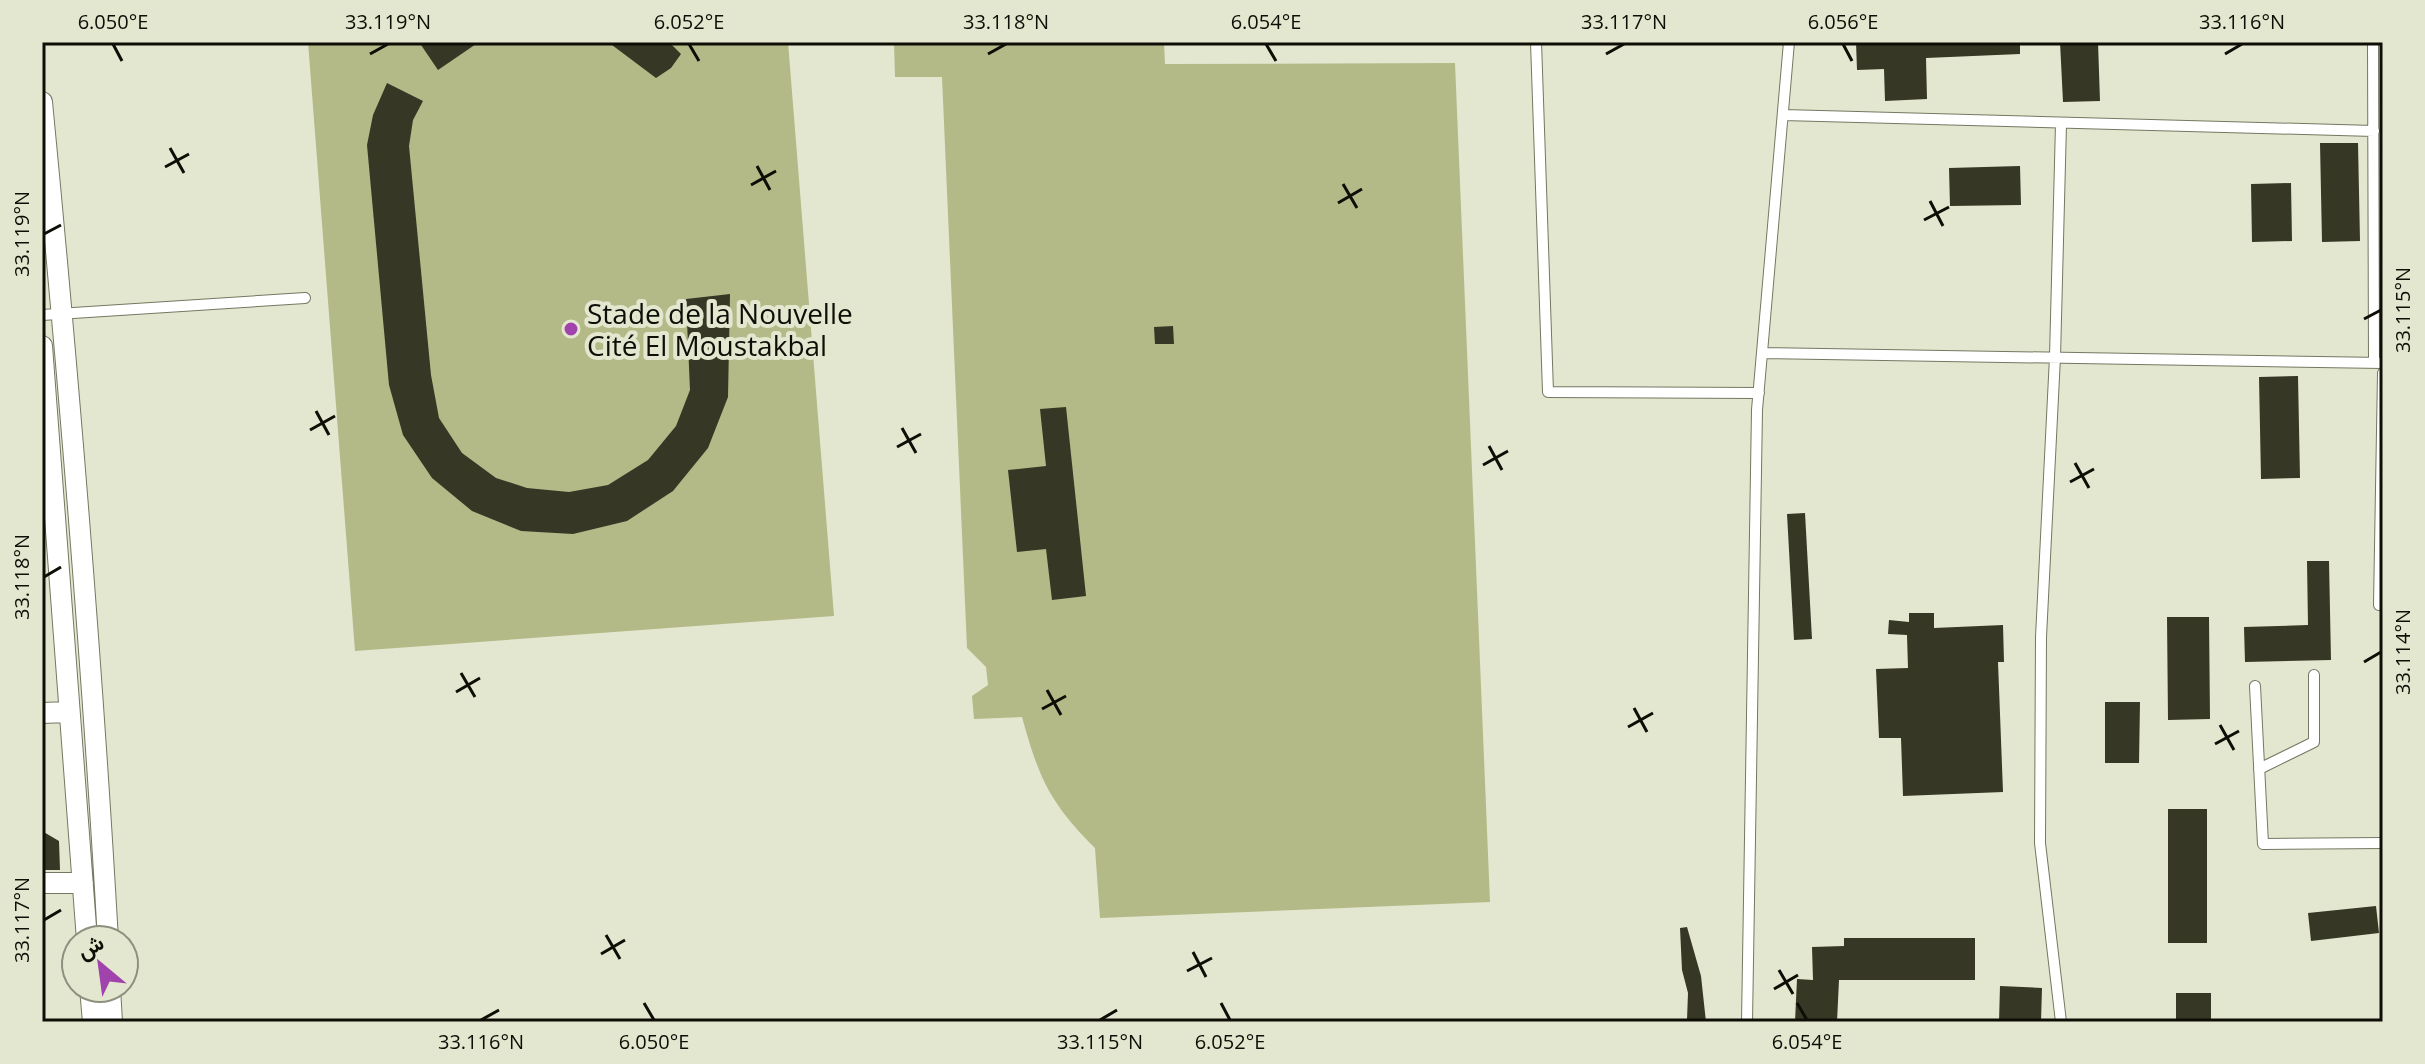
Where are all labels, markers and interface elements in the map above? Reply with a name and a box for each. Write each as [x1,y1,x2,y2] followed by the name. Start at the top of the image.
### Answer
[78,8,148,35] text: 6.050°E
[345,8,431,35] text: 33.119°N
[654,8,724,35] text: 6.052°E
[963,8,1049,35] text: 33.118°N
[1231,8,1301,35] text: 6.054°E
[1581,8,1667,35] text: 33.117°N
[1808,8,1878,35] text: 6.056°E
[2199,8,2285,35] text: 33.116°N
[8,191,35,277] text: 33.119°N
[2389,267,2416,353] text: 33.115°N
[587,294,853,364] place label: Stade de la Nouvelle Cité El Moustakbal
[562,320,580,338] marker: Stade de la Nouvelle Cité El Moustakbal
[8,534,35,620] text: 33.118°N
[2389,609,2416,695] text: 33.114°N
[8,877,35,963] text: 33.117°N
[60,924,140,1004] north arrow
[71,926,109,965] text: ش
[438,1028,524,1055] text: 33.116°N
[619,1028,689,1055] text: 6.050°E
[1057,1028,1143,1055] text: 33.115°N
[1195,1028,1265,1055] text: 6.052°E
[1772,1028,1842,1055] text: 6.054°E

